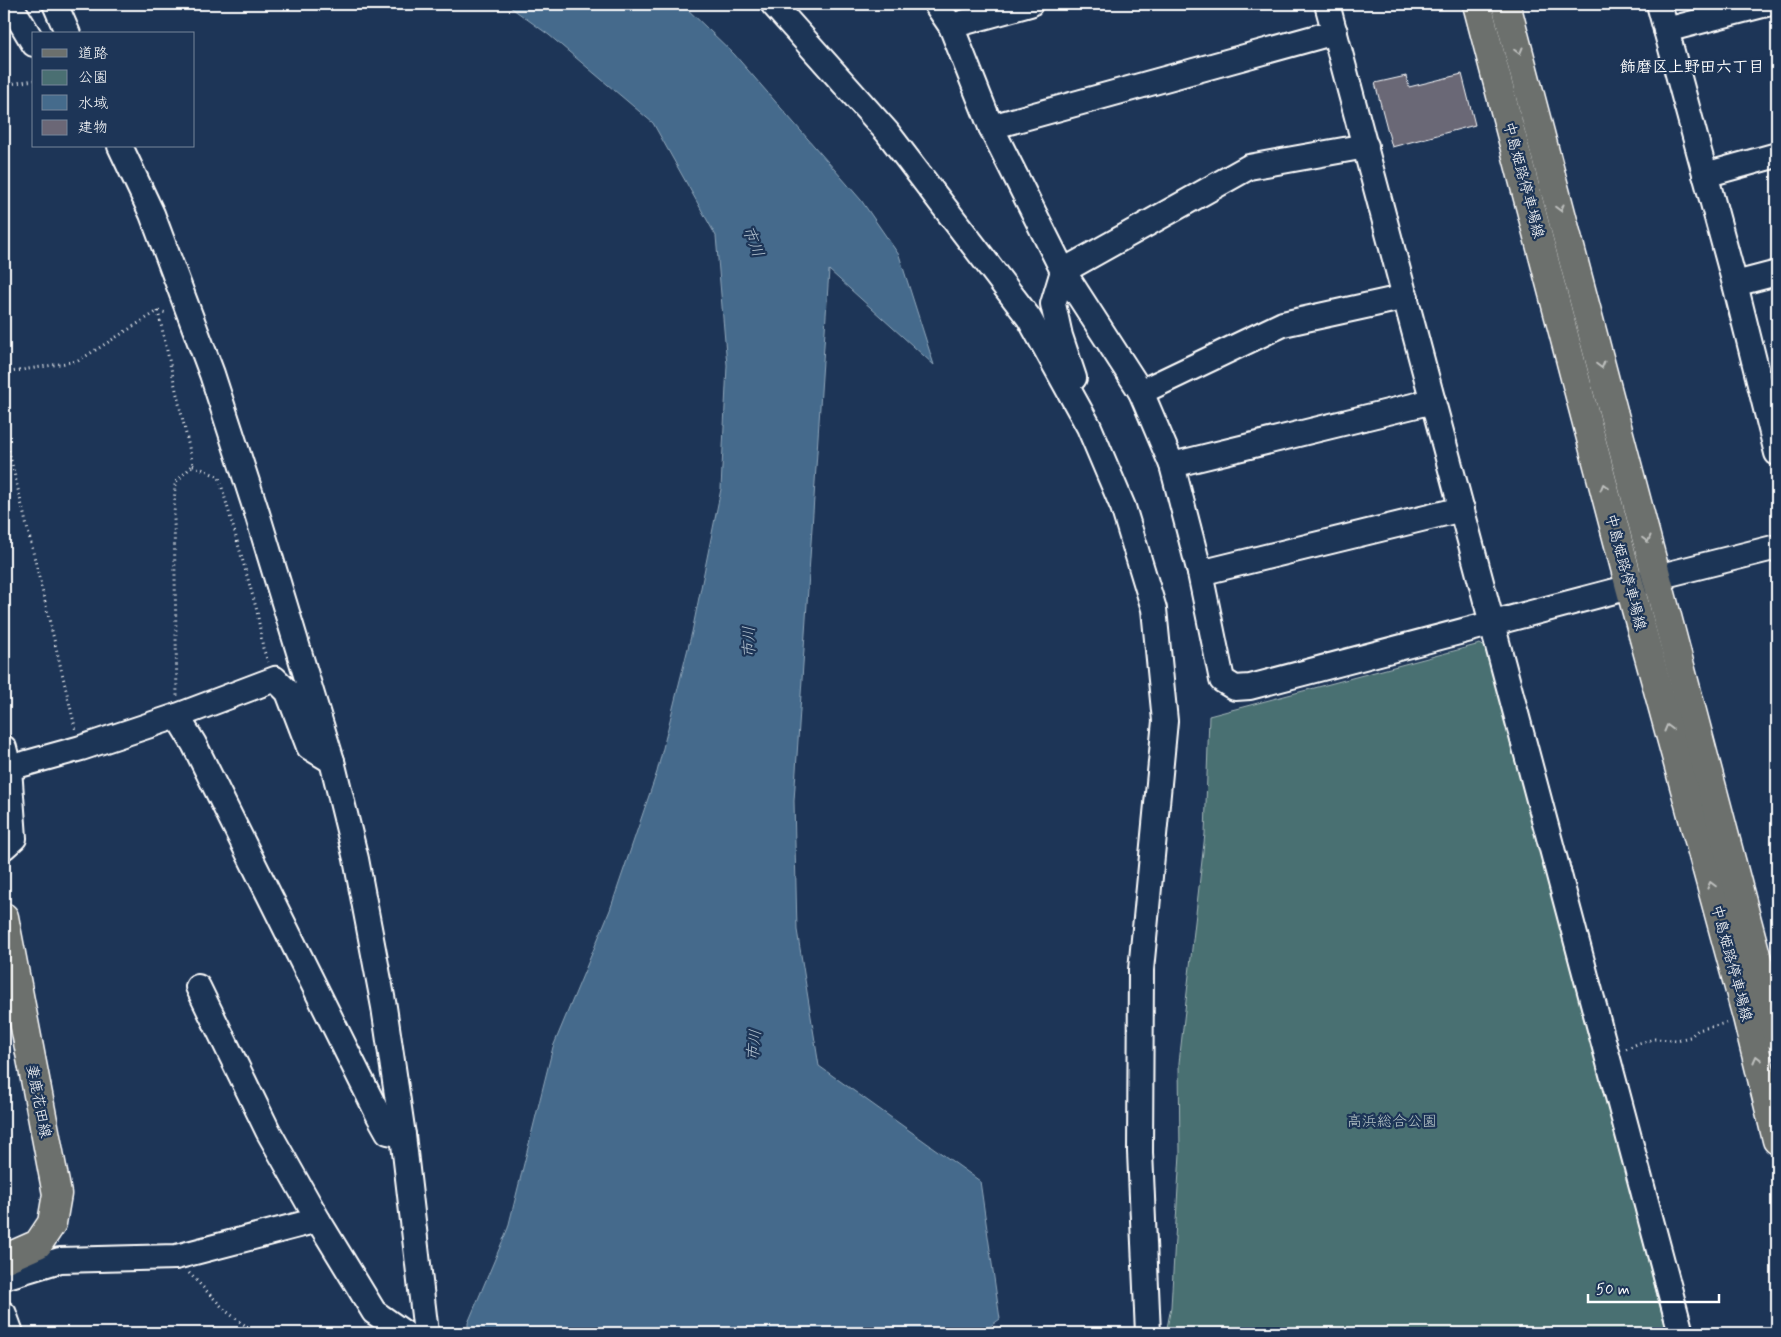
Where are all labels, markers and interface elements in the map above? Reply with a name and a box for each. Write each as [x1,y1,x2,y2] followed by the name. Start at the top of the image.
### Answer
[32,32,195,148] legend
[78,44,108,64] text: 道路
[1513,46,1523,54] one-way arrow
[1620,57,1764,78] district label: 飾磨区上野田六丁目
[78,68,108,88] text: 公園
[78,94,108,114] text: 水域
[78,118,108,138] text: 建物
[1498,120,1548,241] street label: 中島姫路停車場線
[1554,204,1565,213] one-way arrow
[737,223,768,260] water label: 市川
[1595,361,1606,370] one-way arrow
[1599,483,1609,491] one-way arrow
[1600,512,1650,633] street label: 中島姫路停車場線
[1641,535,1652,544] one-way arrow
[739,626,760,658] water label: 市川
[1663,724,1674,733] one-way arrow
[1706,880,1717,889] one-way arrow
[1706,903,1756,1024] street label: 中島姫路停車場線
[742,1028,767,1062] water label: 市川
[1752,1054,1763,1063] one-way arrow
[21,1062,55,1140] street label: 妻鹿花田線
[1347,1112,1437,1132] park label: 高浜総合公園
[1588,1272,1720,1304] scale bar
[1596,1280,1630,1300] text: 50 m

